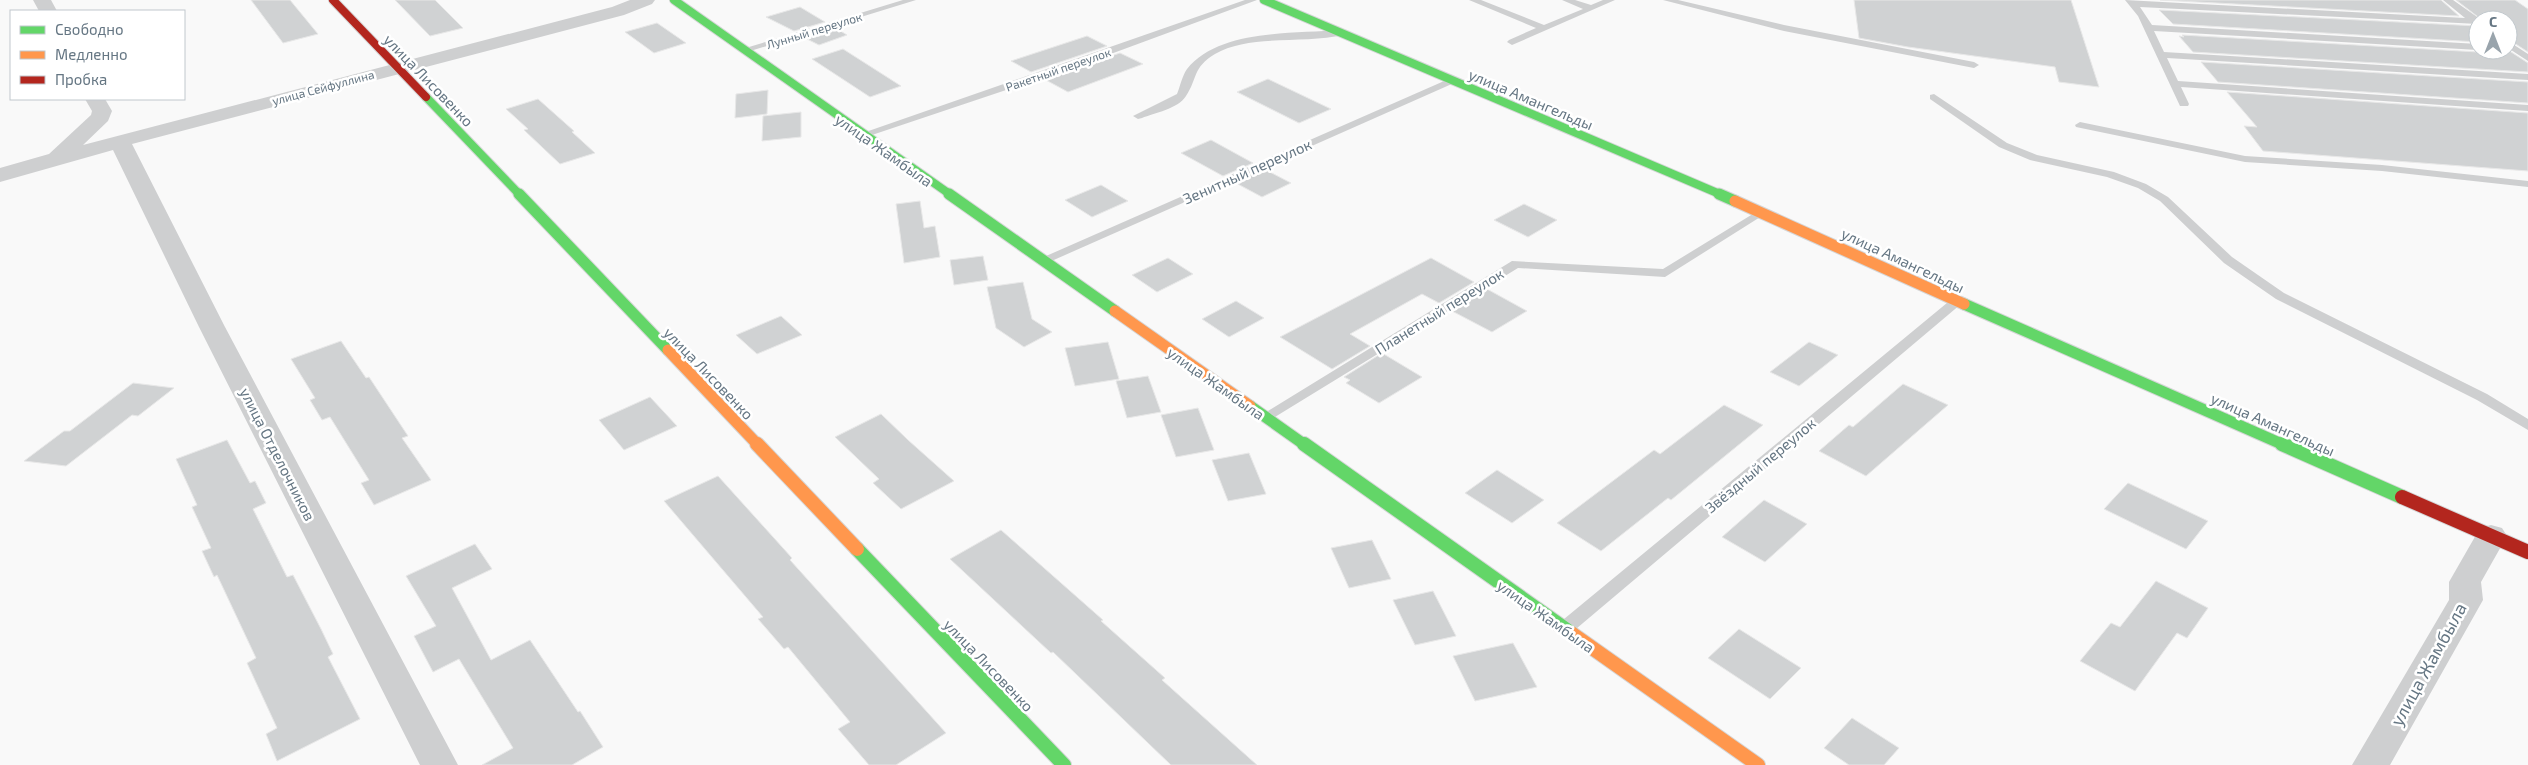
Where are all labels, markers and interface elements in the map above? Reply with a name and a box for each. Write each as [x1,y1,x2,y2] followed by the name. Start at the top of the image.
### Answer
[764,9,864,52] street label: Лунный переулок
[10,10,185,100] legend
[2468,10,2518,60] north arrow
[2489,13,2497,30] text: С
[55,20,124,38] text: Свободно
[380,30,478,131] street label: улица Лисовенко
[1004,44,1113,95] street label: Ракетный переулок
[55,45,128,63] text: Медленно
[1466,65,1596,134] street label: улица Амангельды
[270,67,376,108] street label: улица Сейфуллина
[55,70,107,88] text: Пробка
[831,110,936,191] street label: улица Жамбыла
[1180,135,1315,208] street label: Зенитный переулок
[1838,224,1967,297] street label: улица Амангельды
[1371,264,1507,359] street label: Планетный переулок
[660,323,758,424] street label: улица Лисовенко
[1163,343,1268,424] street label: улица Жамбыла
[236,385,319,524] street label: улица Отделочников
[2208,389,2338,460] street label: улица Амангельды
[1701,414,1819,517] street label: Звёздный переулок
[1493,576,1598,657] street label: улица Жамбыла
[2385,599,2471,729] street label: улица Жамбыла
[940,615,1038,716] street label: улица Лисовенко

